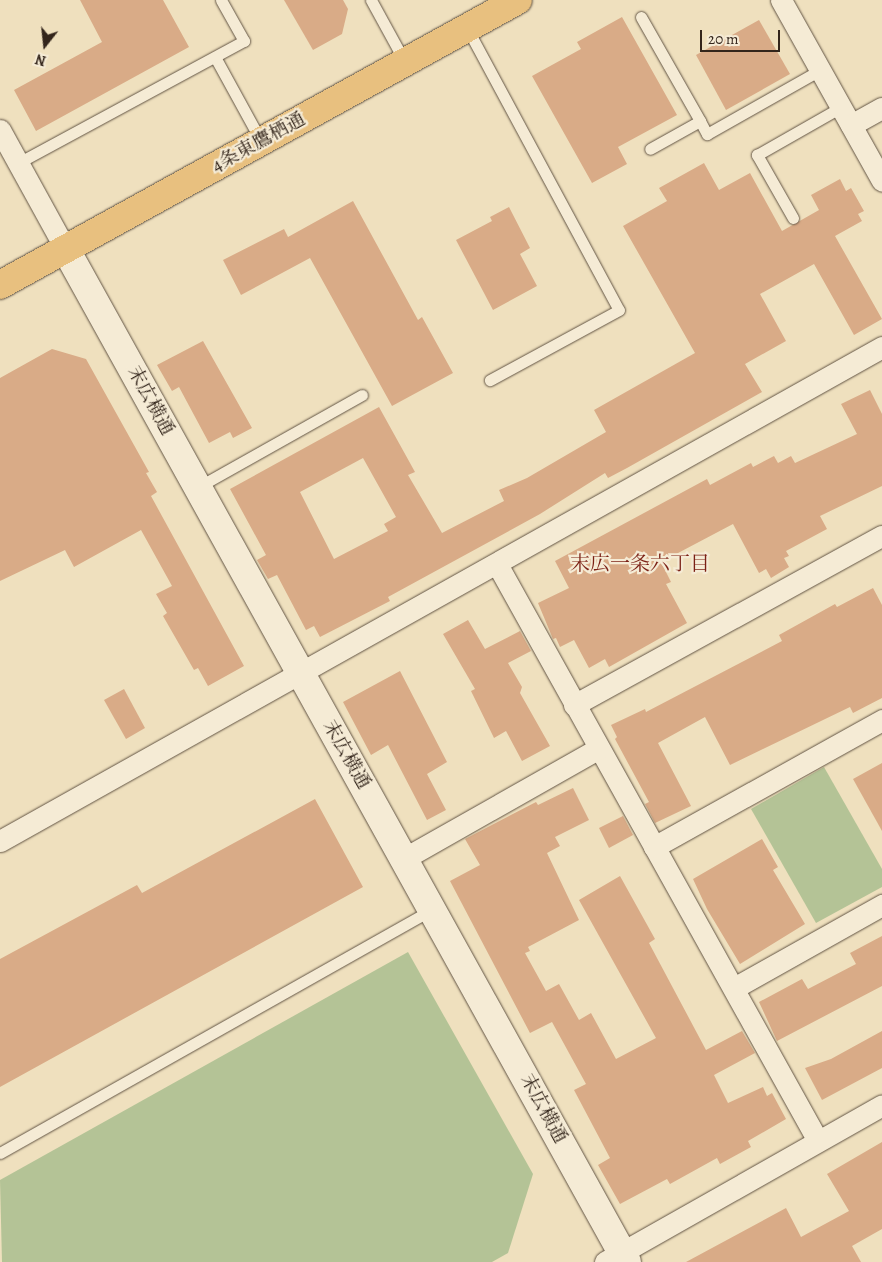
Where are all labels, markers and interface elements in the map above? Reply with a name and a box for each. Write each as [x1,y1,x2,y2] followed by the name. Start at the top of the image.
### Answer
[20,20,70,70] north arrow
[702,20,782,52] scale bar
[708,29,739,49] text: 20 m
[33,49,48,70] text: N
[208,108,310,178] street label: 4条東鷹栖通
[122,362,178,440] street label: 末広横通
[570,551,710,575] district label: 末広一条六丁目
[317,716,375,794] street label: 末広横通
[515,1070,571,1148] street label: 末広横通

